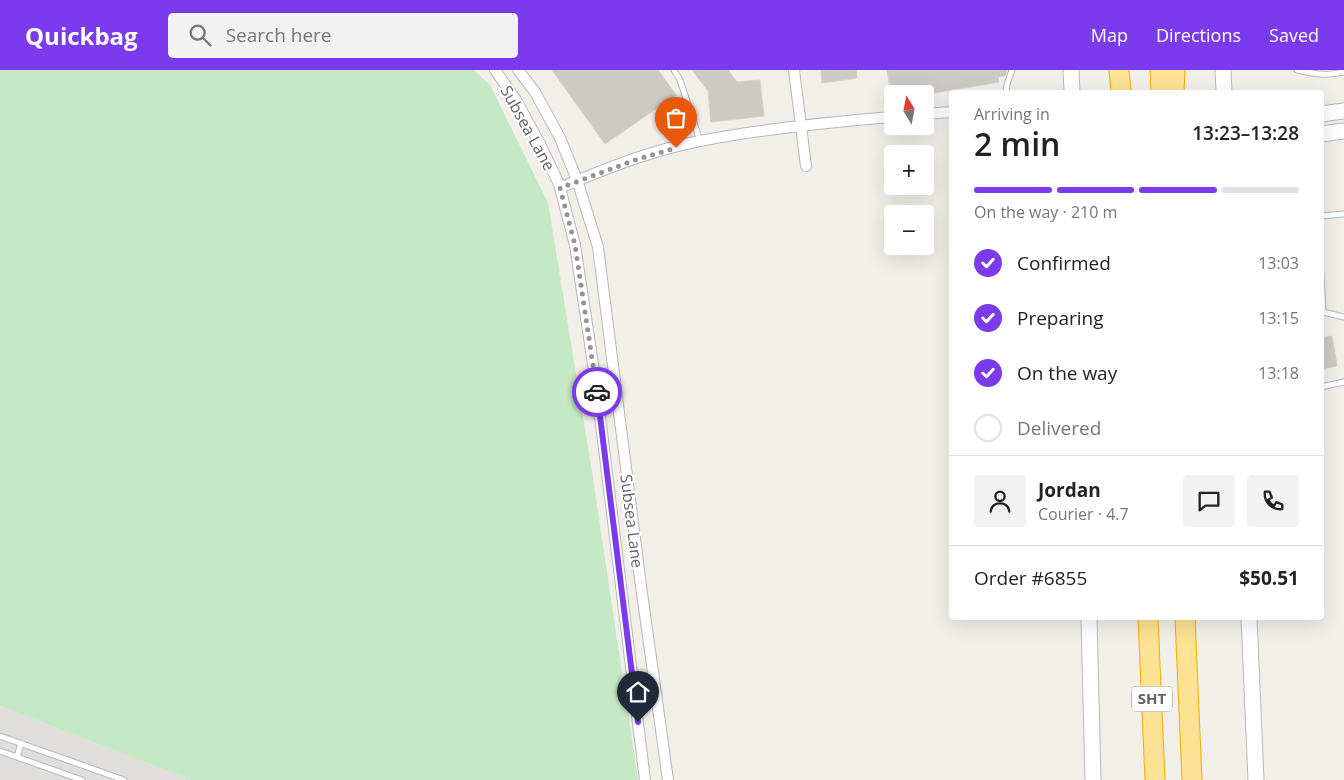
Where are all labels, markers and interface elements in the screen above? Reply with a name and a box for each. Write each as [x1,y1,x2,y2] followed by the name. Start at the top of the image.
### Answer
[168,13,518,58] search box
[25,19,138,52] text: Quickbag
[186,21,214,49] icon: search
[226,22,332,48] text: Search here
[1091,23,1128,47] text: Map
[1156,23,1241,47] text: Directions
[1269,23,1319,47] text: Saved
[496,82,560,174] street label: Subsea Lane
[884,85,934,135] north arrow
[884,85,934,255] map controls
[655,97,697,148] pin
[974,103,1050,125] text: Arriving in
[662,104,690,132] icon: bag
[1192,120,1299,146] text: 13:23–13:28
[974,122,1060,165] text: 2 min
[884,145,934,195] button: +
[974,201,1117,223] text: On the way · 210 m
[884,205,934,255] button: −
[974,249,1002,277] icon: check
[1017,250,1111,276] text: Confirmed
[1258,252,1299,274] text: 13:03
[974,304,1002,332] icon: check
[1017,305,1104,331] text: Preparing
[1258,307,1299,329] text: 13:15
[974,359,1002,387] icon: check
[1017,360,1117,386] text: On the way
[1258,362,1299,384] text: 13:18
[572,367,622,417] courier
[583,378,611,406] icon: car
[1017,415,1101,441] text: Delivered
[615,473,649,569] street label: Subsea Lane
[974,475,1026,527] button: person
[1183,475,1235,527] button: chat
[1247,475,1299,527] button: phone
[1038,477,1101,503] text: Jordan
[1038,503,1129,525] text: Courier · 4.7
[974,565,1087,591] text: Order #6855
[1239,565,1299,591] text: $50.51
[617,671,659,722] pin
[624,678,652,706] icon: home
[1132,686,1172,712] road number: SHT

